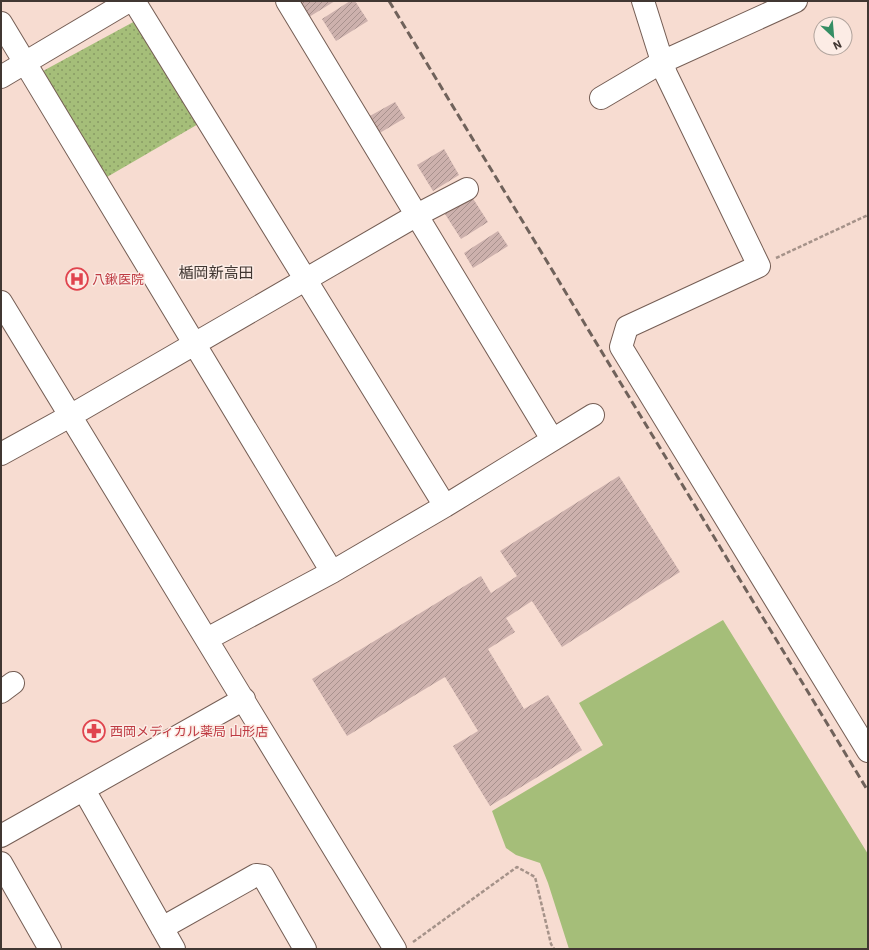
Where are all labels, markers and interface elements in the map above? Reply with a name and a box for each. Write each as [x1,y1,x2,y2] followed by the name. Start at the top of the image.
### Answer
[813,16,853,56] north arrow
[831,37,844,53] text: N
[178,263,254,282] district label: 楯岡新高田
[64,266,90,292] hospital icon: 八鍬医院
[92,271,144,288] place label: 八鍬医院
[81,718,107,744] pharmacy icon: 西岡メディカル薬局 山形店
[110,723,268,740] place label: 西岡メディカル薬局 山形店

